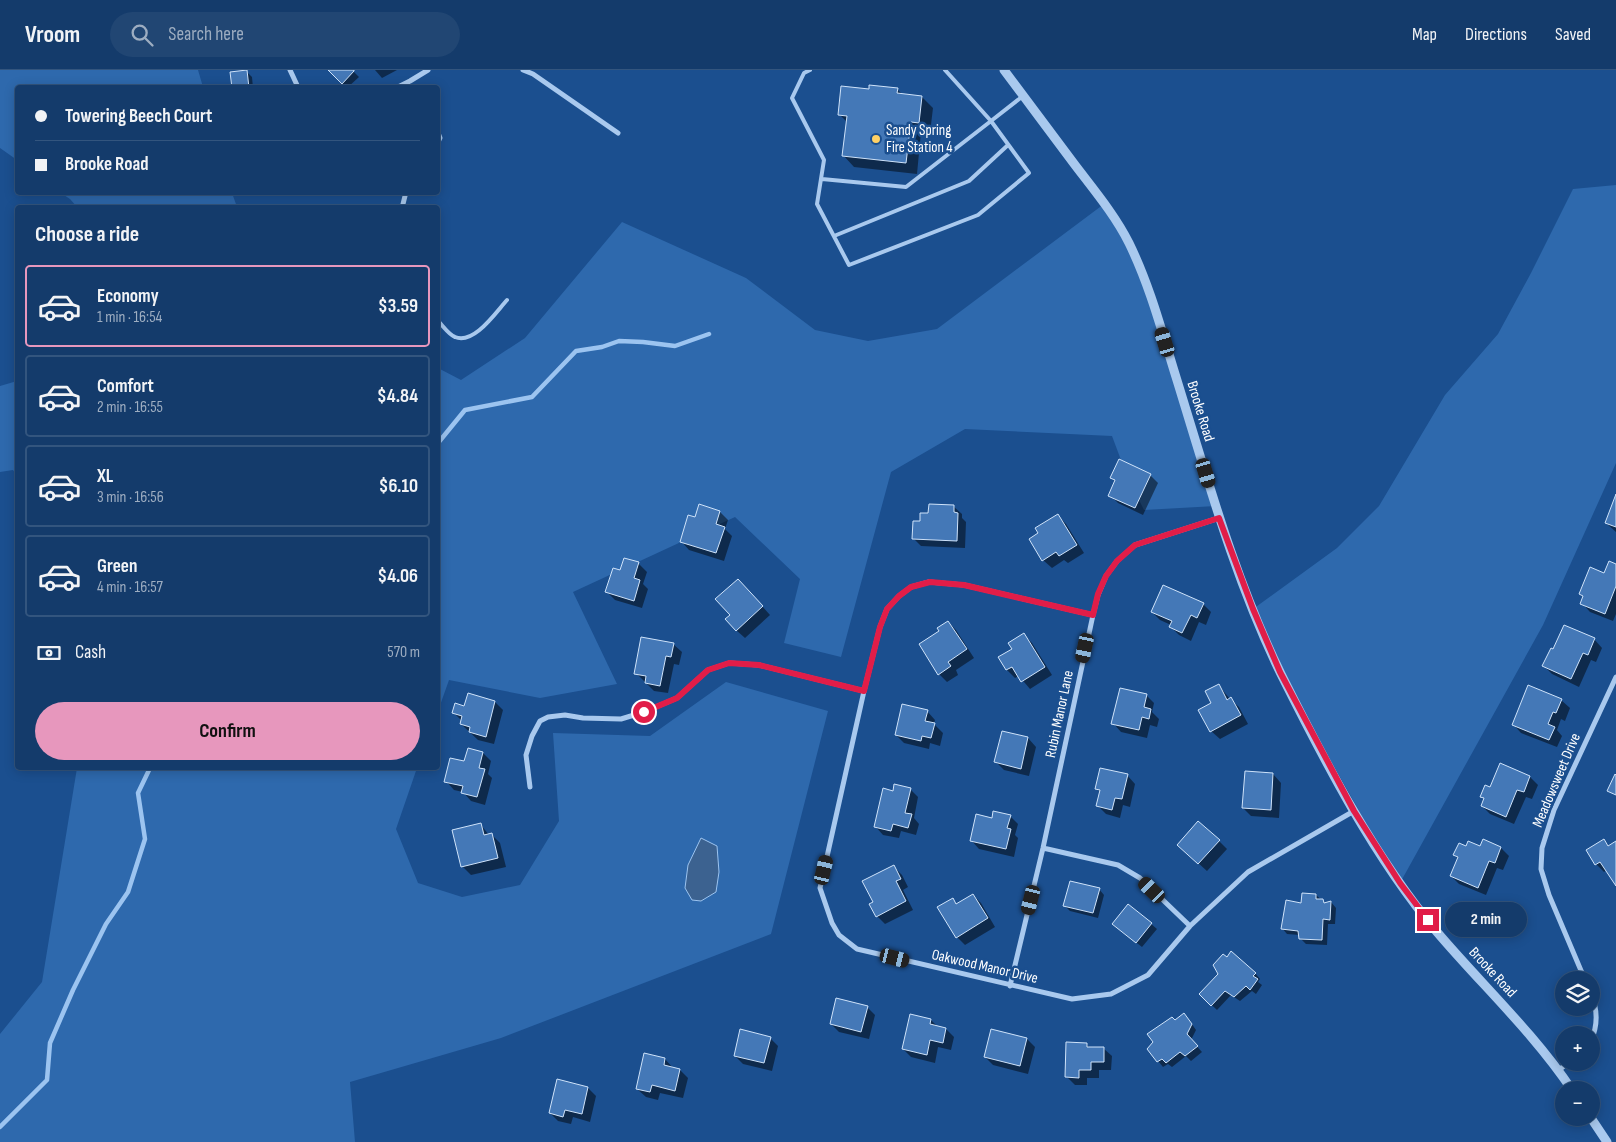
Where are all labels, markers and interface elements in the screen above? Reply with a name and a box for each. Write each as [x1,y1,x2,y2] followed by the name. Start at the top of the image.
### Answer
[110,12,460,57] search box
[25,20,80,49] text: Vroom
[128,21,156,49] icon: search
[168,23,244,46] text: Search here
[1412,24,1437,45] text: Map
[1465,24,1527,45] text: Directions
[1555,24,1591,45] text: Saved
[65,105,212,128] text: Towering Beech Court
[886,121,953,157] place label: Sandy Spring Fire Station 4
[870,133,882,145] marker: Sandy Spring Fire Station 4
[65,153,149,176] text: Brooke Road
[35,221,139,248] text: Choose a ride
[37,284,82,329] icon: car
[97,285,159,308] text: Economy
[378,295,418,318] text: $3.59
[97,308,162,327] text: 1 min · 16:54
[1153,325,1176,359] car
[37,374,82,419] icon: car
[97,375,154,398] text: Comfort
[1182,379,1219,444] street label: Brooke Road
[377,385,418,408] text: $4.84
[97,398,163,417] text: 2 min · 16:55
[1194,456,1217,490] car
[37,464,82,509] icon: car
[97,465,113,488] text: XL
[379,475,418,498] text: $6.10
[97,488,164,507] text: 3 min · 16:56
[37,554,82,599] icon: car
[97,555,137,578] text: Green
[378,565,418,588] text: $4.06
[97,578,163,597] text: 4 min · 16:57
[1074,632,1095,664] car
[35,639,63,667] icon: cash
[75,641,106,664] text: Cash
[387,643,420,662] text: 570 m
[1041,669,1078,760] street label: Rubin Manor Lane
[633,701,655,723] route start
[35,702,420,760] button: Confirm
[1528,730,1585,830] street label: Meadowsweet Drive
[813,854,834,886] car
[1136,874,1168,906] car
[1020,884,1041,916] car
[1446,902,1528,938] callout: 2 min
[1417,909,1439,931] route end
[1471,910,1501,929] text: 2 min
[1465,943,1521,1002] street label: Brooke Road
[930,945,1040,988] street label: Oakwood Manor Drive
[878,947,911,969] car
[1555,971,1600,1126] map controls
[1555,971,1600,1016] button: layers
[1555,1026,1600,1071] button: +
[1555,1081,1600,1126] button: −

